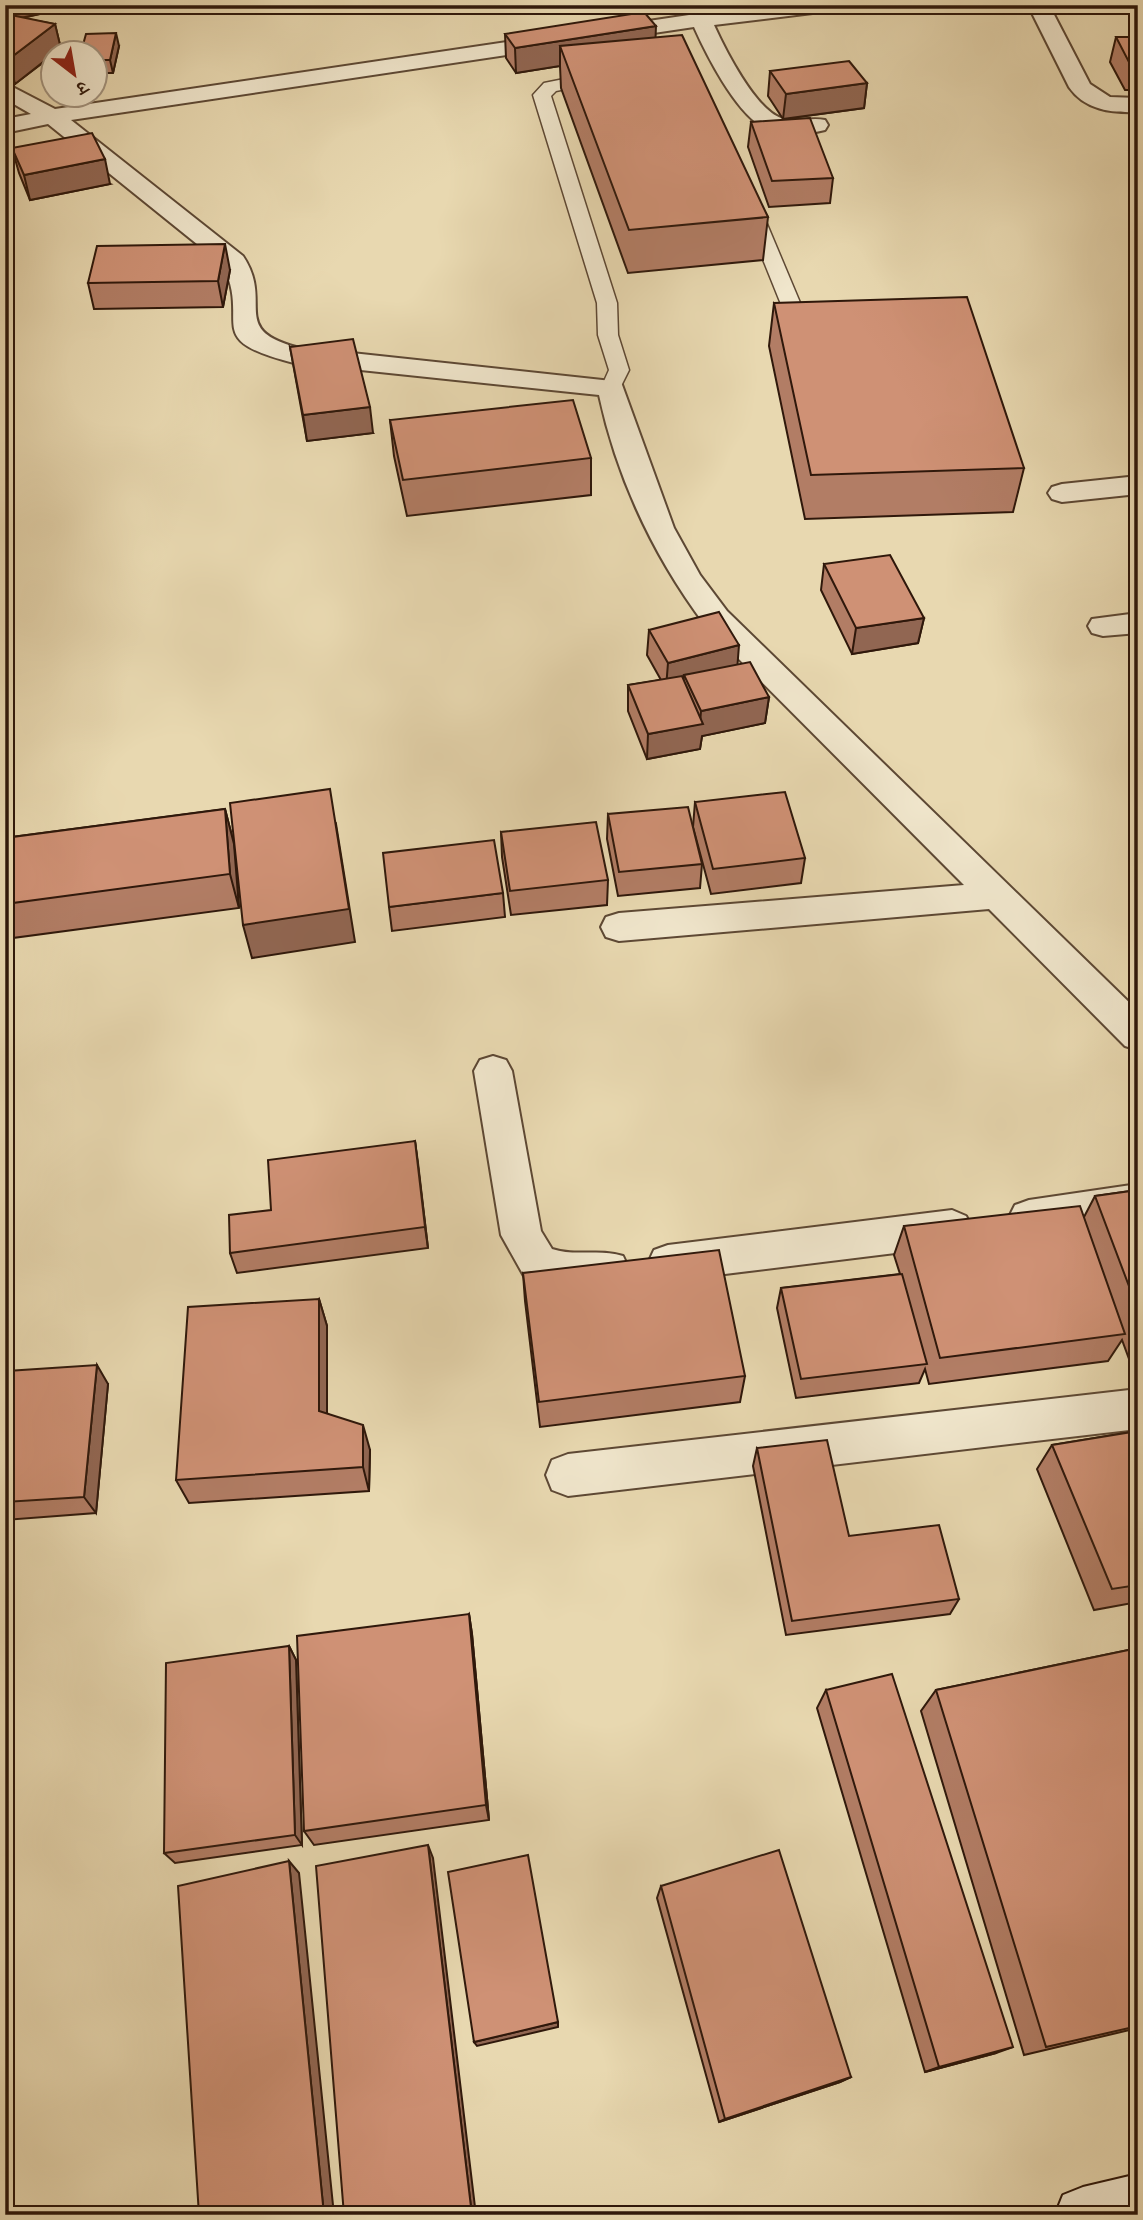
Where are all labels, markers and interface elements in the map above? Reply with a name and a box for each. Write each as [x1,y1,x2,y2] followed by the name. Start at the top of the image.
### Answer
[38,38,108,108] north arrow
[71,75,94,100] text: उ

